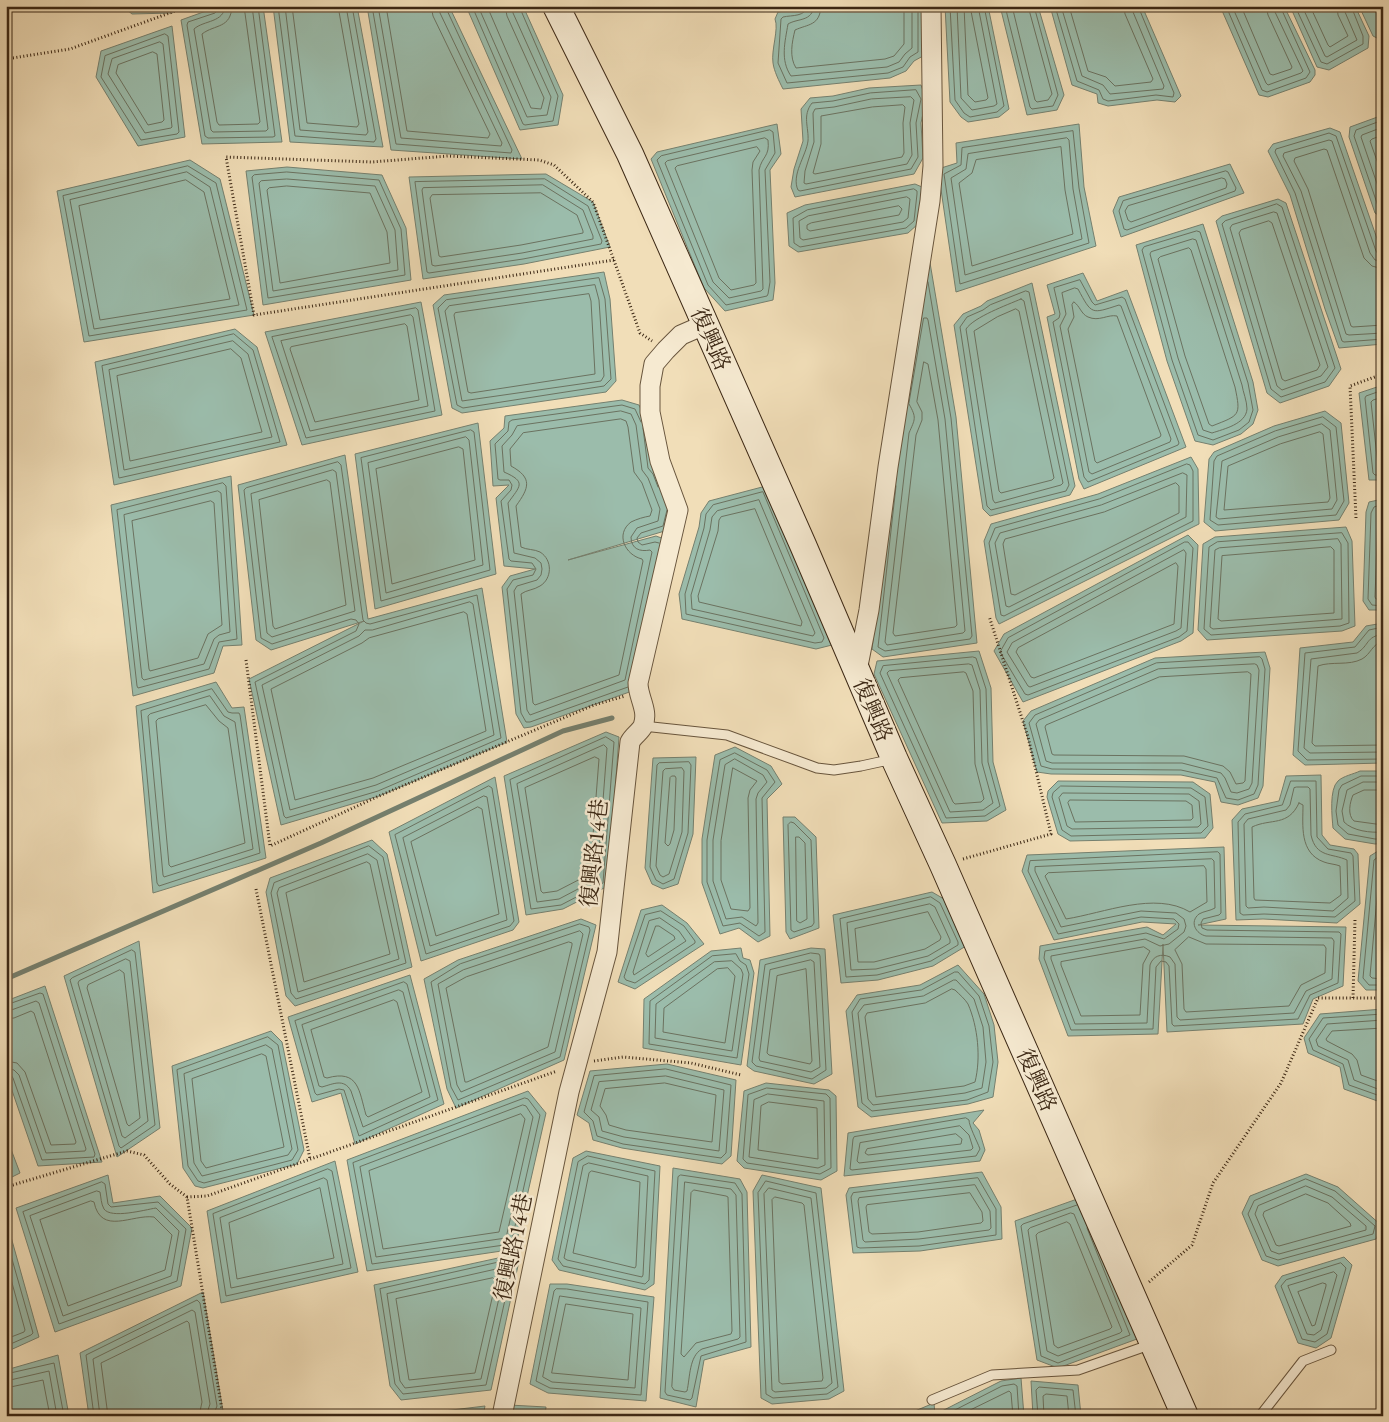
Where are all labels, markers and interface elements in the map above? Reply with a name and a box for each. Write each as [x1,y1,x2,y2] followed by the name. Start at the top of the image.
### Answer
[684,303,738,375] street label: 復興路
[847,674,899,746] street label: 復興路
[574,797,614,909] street label: 復興路14巷
[1010,1044,1064,1116] street label: 復興路
[487,1191,539,1303] street label: 復興路14巷

